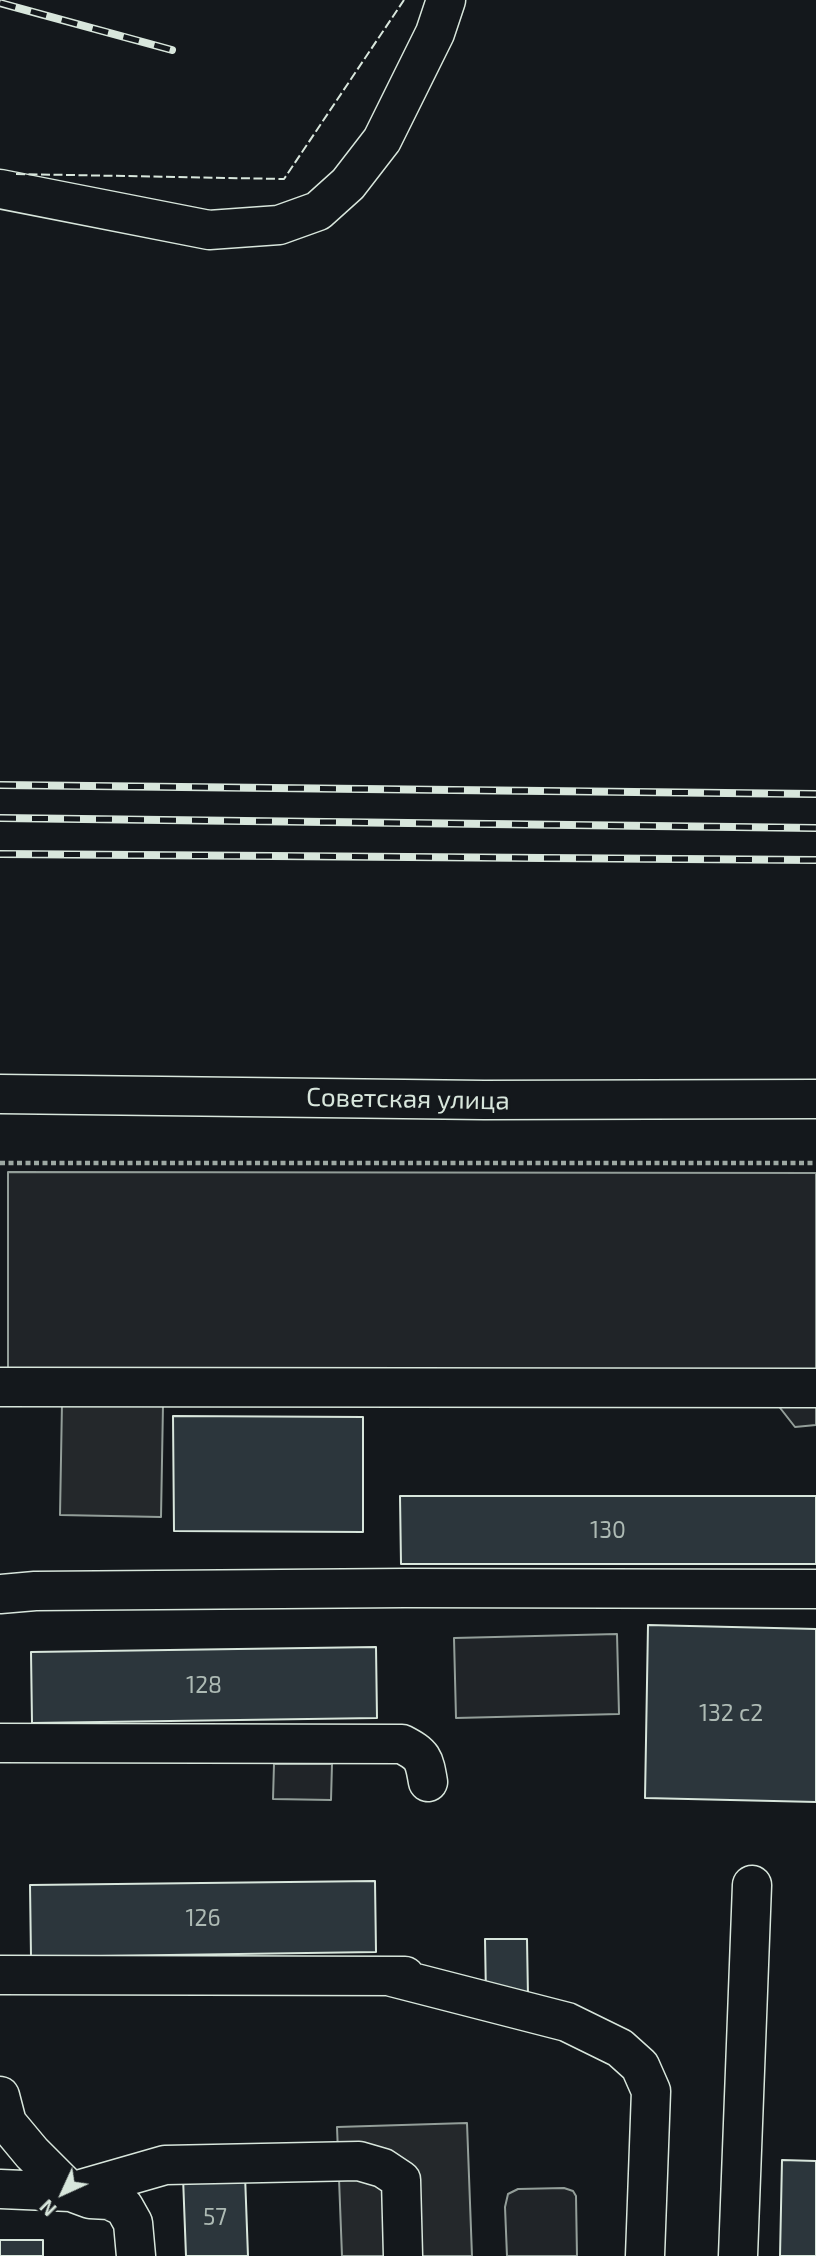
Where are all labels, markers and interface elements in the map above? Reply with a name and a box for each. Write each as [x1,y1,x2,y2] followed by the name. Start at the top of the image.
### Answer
[306,1082,510,1116] street label: Советская улица
[590,1516,626,1544] house number: 130
[186,1671,222,1699] house number: 128
[699,1699,763,1727] house number: 132 с2
[185,1904,221,1932] house number: 126
[28,2158,98,2228] north arrow
[35,2195,61,2221] text: N
[203,2203,227,2231] house number: 57

